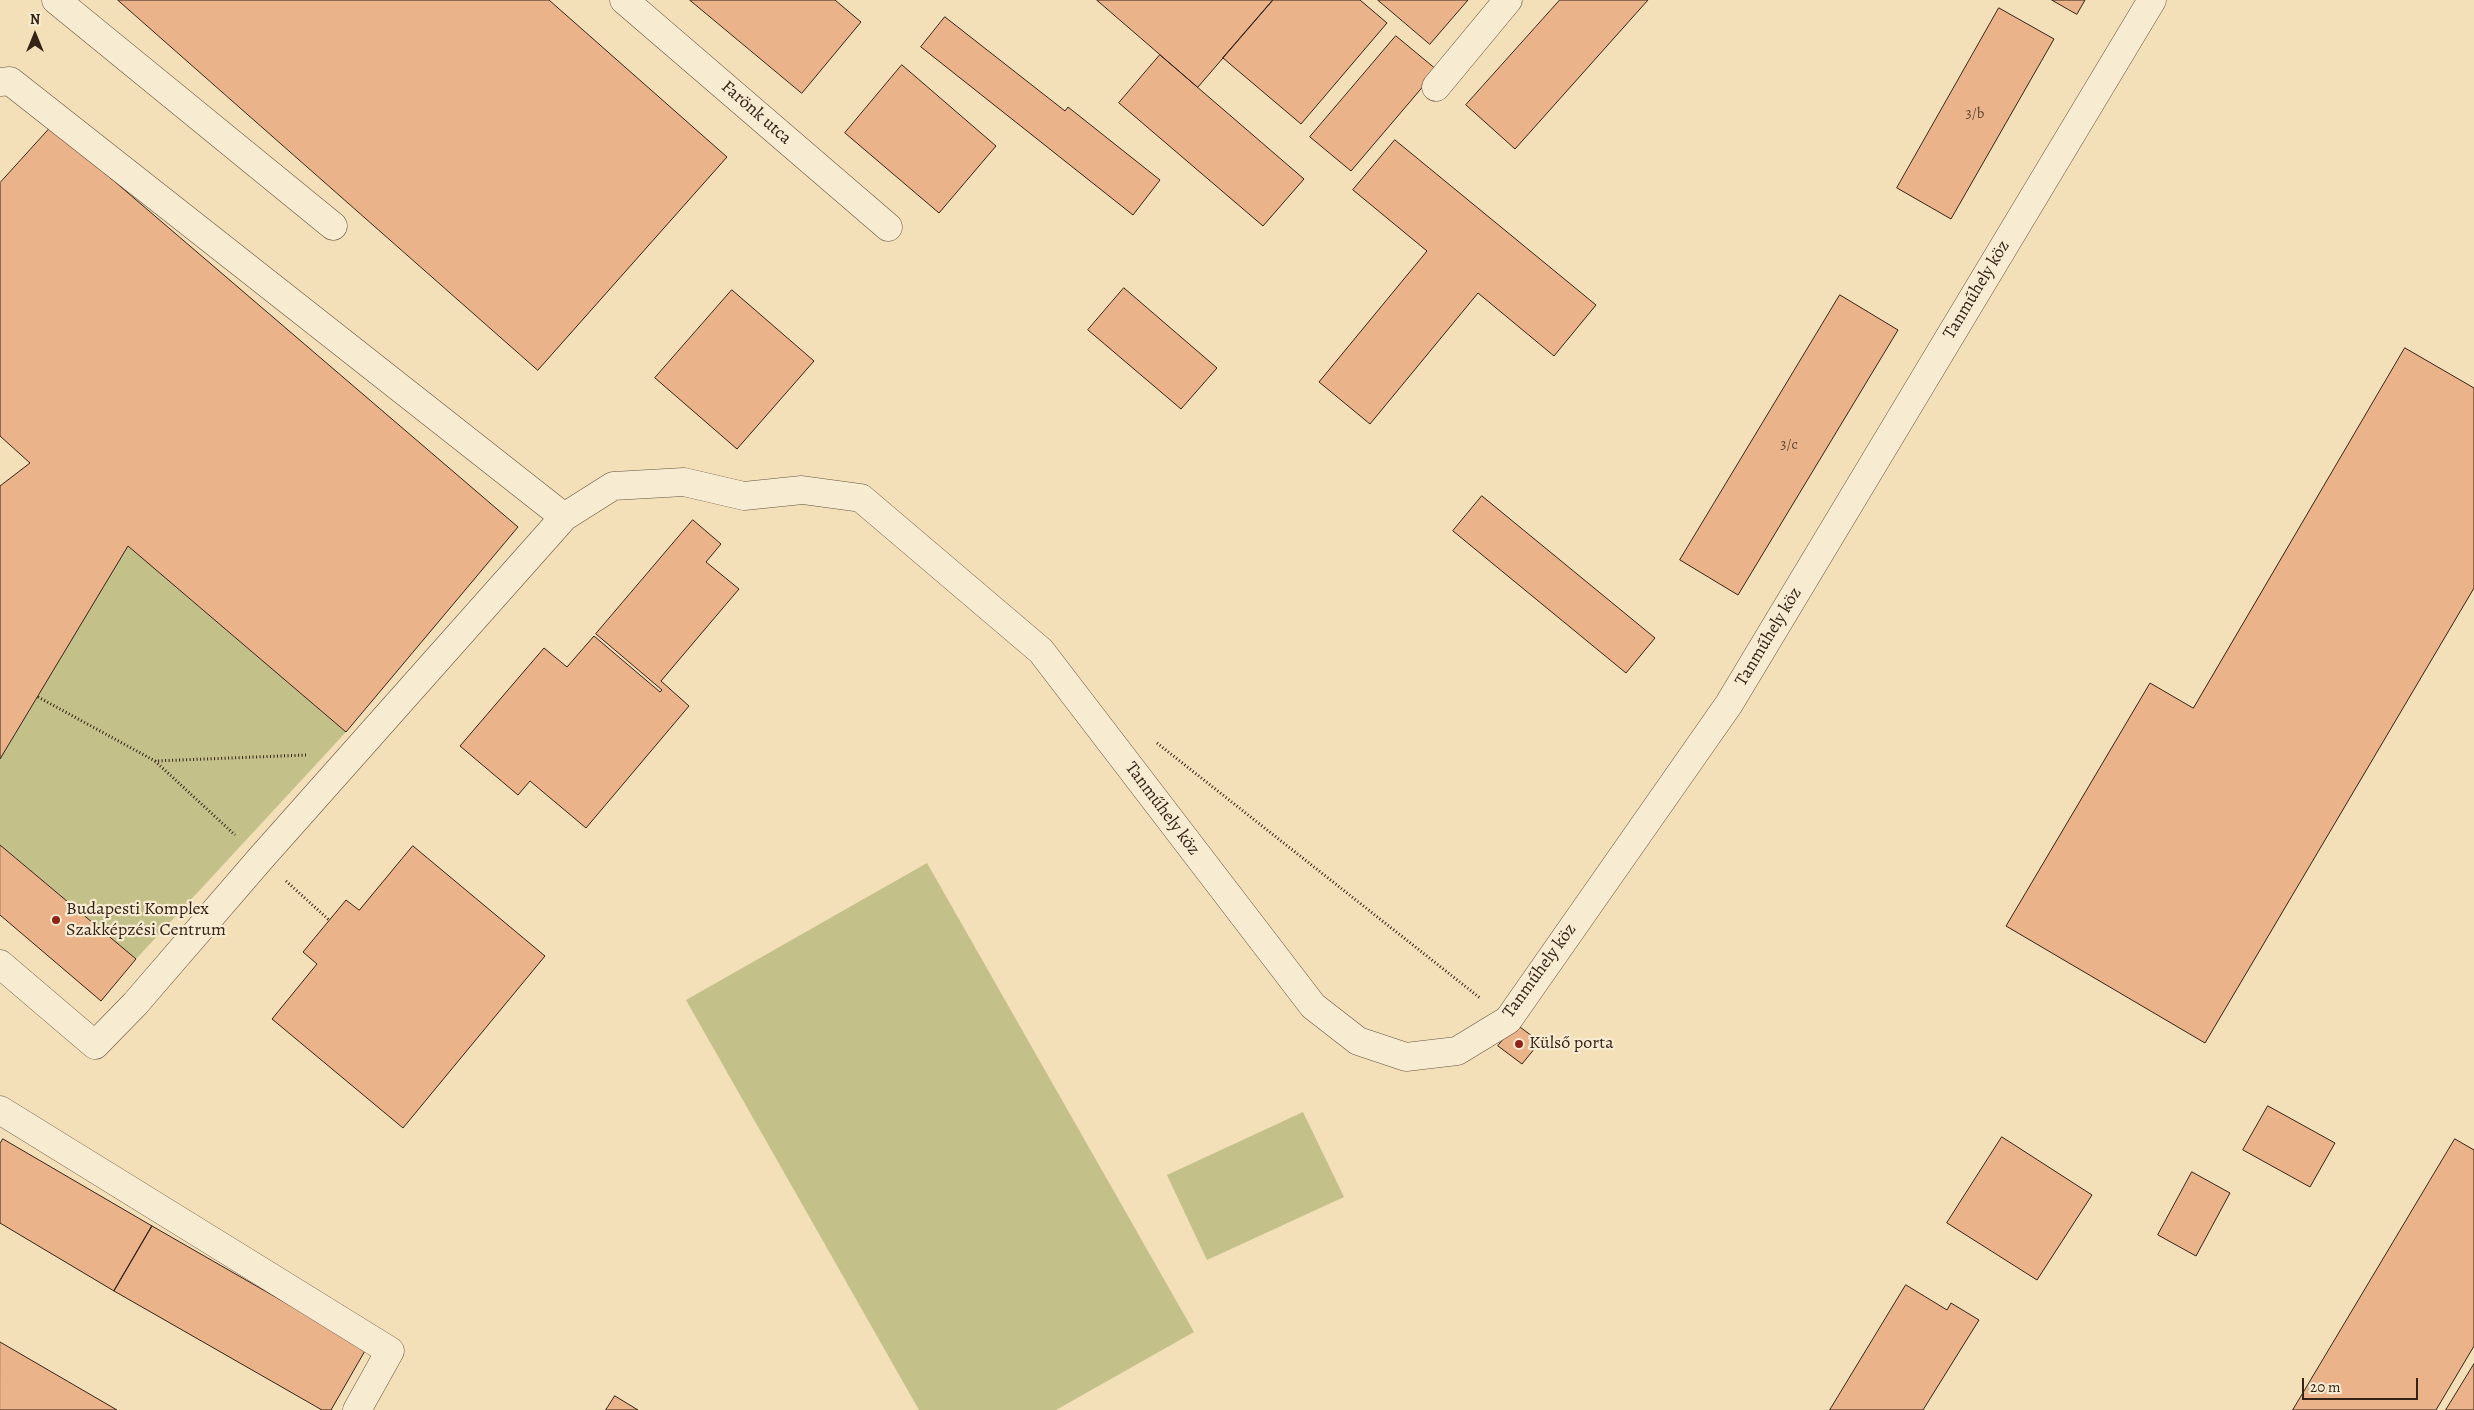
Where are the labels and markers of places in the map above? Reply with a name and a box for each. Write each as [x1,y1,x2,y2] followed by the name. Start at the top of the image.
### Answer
[66,899,226,942] place label: Budapesti Komplex Szakképzési Centrum
[50,914,62,926] marker: Budapesti Komplex Szakképzési Centrum
[1529,1033,1614,1055] place label: Külső porta
[1513,1038,1525,1050] marker: Külső porta

